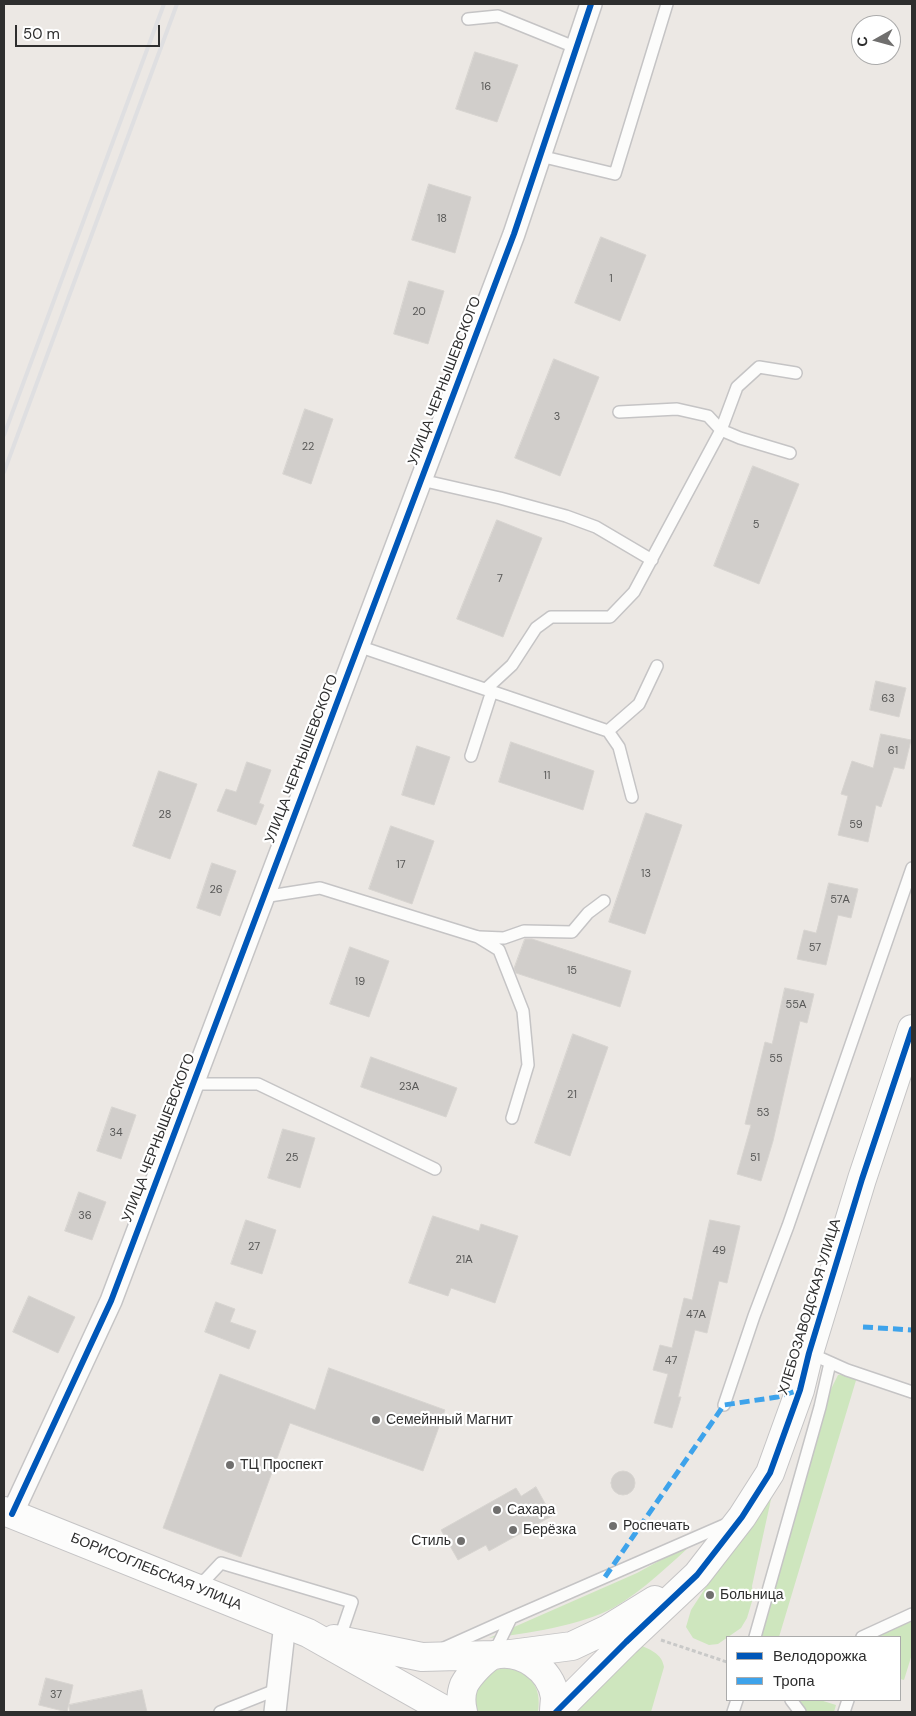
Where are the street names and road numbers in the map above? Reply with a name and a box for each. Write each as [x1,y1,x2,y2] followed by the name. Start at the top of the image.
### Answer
[405,294,485,468] street label: УЛИЦА ЧЕРНЫШЕВСКОГО
[262,672,342,846] street label: УЛИЦА ЧЕРНЫШЕВСКОГО
[119,1051,199,1225] street label: УЛИЦА ЧЕРНЫШЕВСКОГО
[775,1217,845,1397] street label: ХЛЕБОЗАВОДСКАЯ УЛИЦА
[68,1530,244,1614] street label: БОРИСОГЛЕБСКАЯ УЛИЦА

